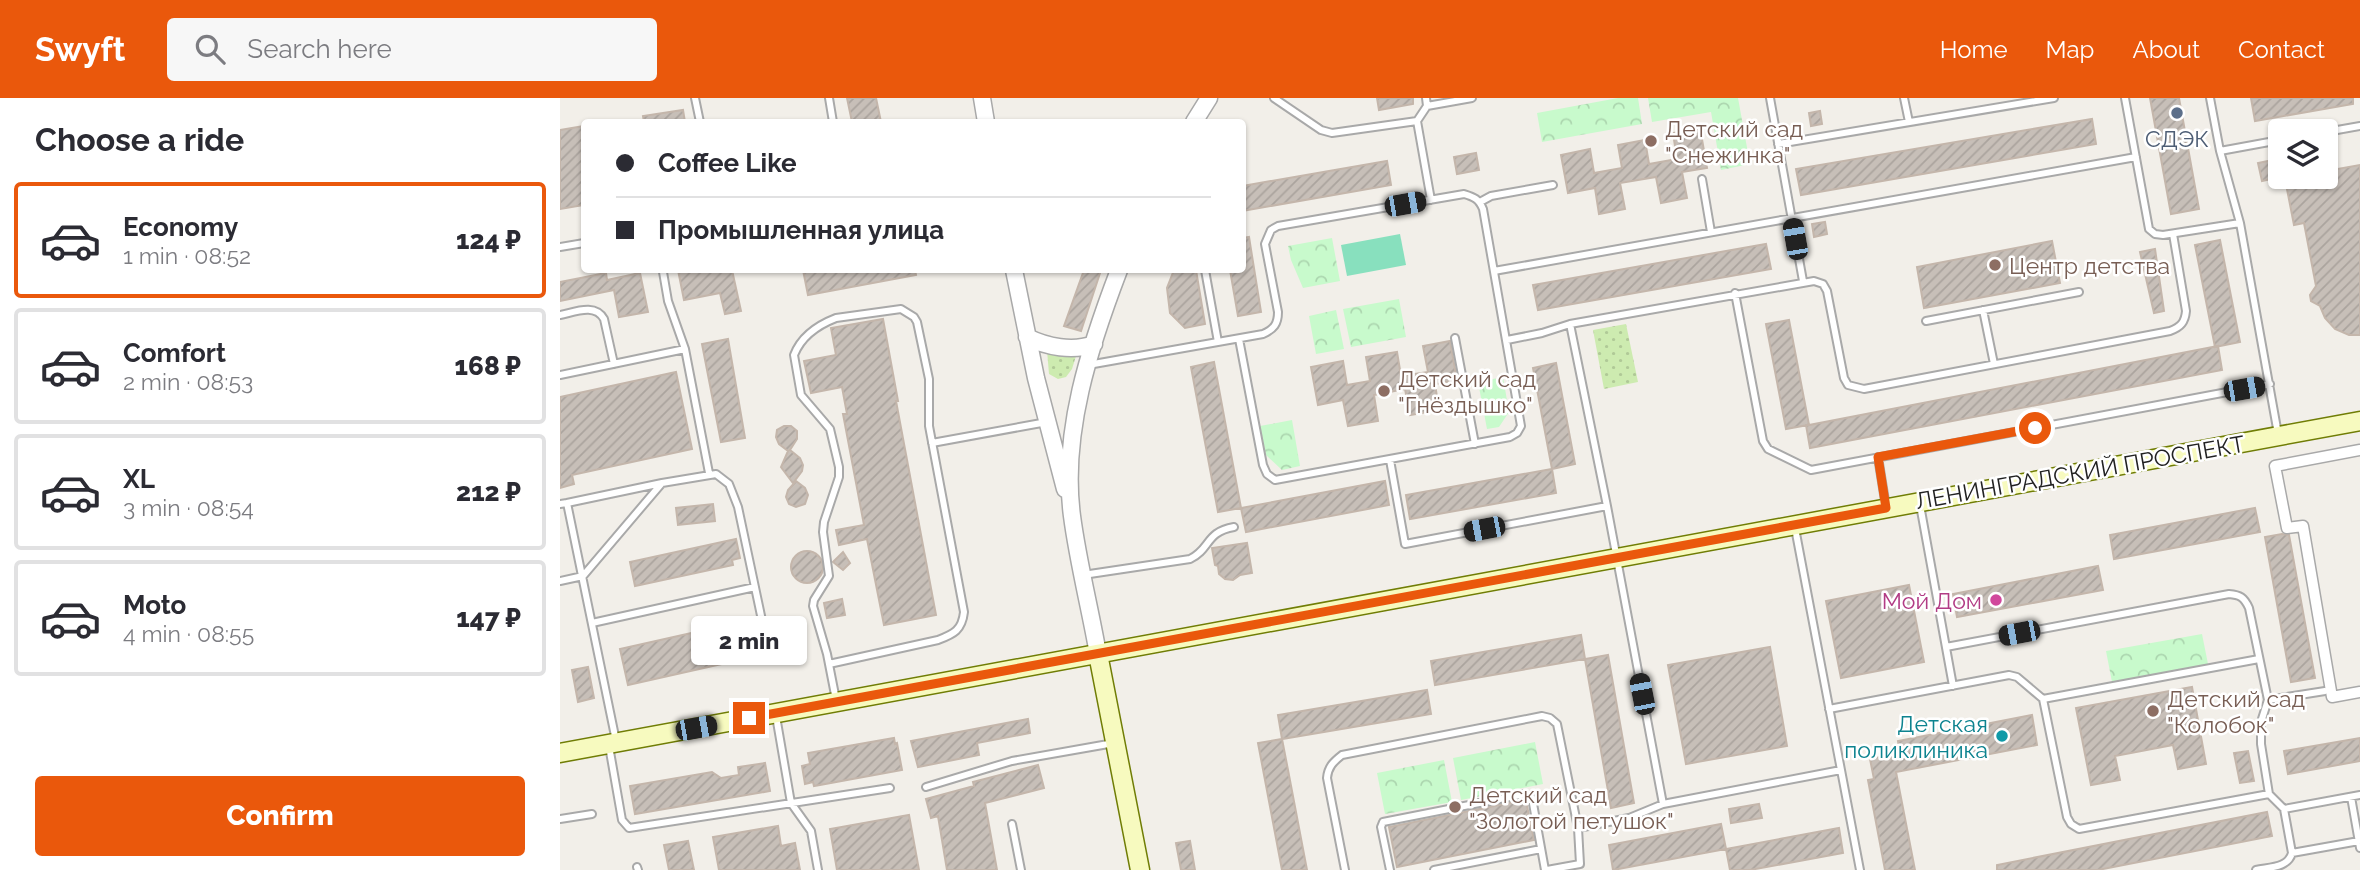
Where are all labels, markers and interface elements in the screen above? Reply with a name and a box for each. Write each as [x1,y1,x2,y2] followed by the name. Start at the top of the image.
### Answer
[167,18,657,81] search box
[35,30,125,69] text: Swyft
[191,30,229,68] icon: search
[247,34,392,64] text: Search here
[1940,35,2008,64] text: Home
[2046,35,2094,64] text: Map
[2132,35,2200,64] text: About
[2238,35,2325,64] text: Contact
[2169,105,2185,121] marker: СДЭК
[1665,115,1803,168] place label: Детский сад "Снежинка"
[2268,119,2338,189] map controls
[2268,119,2338,189] button: layers
[35,121,244,158] text: Choose a ride
[2145,125,2209,152] place label: СДЭК
[1643,133,1659,149] marker: Детский сад "Снежинка"
[658,148,797,178] text: Coffee Like
[1383,190,1428,218] car
[39,209,102,272] icon: car
[123,212,238,242] text: Economy
[658,215,944,245] text: Промышленная улица
[1782,216,1809,262] car
[456,225,521,255] text: 124 ₽
[123,242,251,269] text: 1 min · 08:52
[2009,252,2170,279] place label: Центр детства
[1987,257,2003,273] marker: Центр детства
[39,335,102,398] icon: car
[123,338,226,368] text: Comfort
[455,351,521,381] text: 168 ₽
[1398,365,1536,418] place label: Детский сад "Гнёздышко"
[123,368,253,395] text: 2 min · 08:53
[2222,375,2267,403] car
[1376,383,1392,399] marker: Детский сад "Гнёздышко"
[2019,412,2051,444] route start
[1913,430,2247,514] street label: ЛЕНИНГРАДСКИЙ ПРОСПЕКТ
[39,461,102,524] icon: car
[123,464,155,494] text: XL
[456,477,521,507] text: 212 ₽
[123,494,254,521] text: 3 min · 08:54
[1462,515,1507,543] car
[39,587,102,650] icon: car
[1882,587,1982,614] place label: Мой Дом
[123,590,186,620] text: Moto
[1988,592,2004,608] marker: Мой Дом
[456,603,521,633] text: 147 ₽
[691,616,807,666] callout: 2 min
[1997,619,2042,647] car
[123,620,254,647] text: 4 min · 08:55
[719,627,779,654] text: 2 min
[1628,671,1657,717] car
[2167,685,2305,738] place label: Детский сад "Колобок"
[733,702,765,734] route end
[2145,703,2161,719] marker: Детский сад "Колобок"
[1844,710,1988,763] place label: Детская поликлиника
[674,714,719,742] car
[1994,728,2010,744] marker: Детская поликлиника
[35,776,525,856] button: Confirm
[1469,781,1674,834] place label: Детский сад "Золотой петушок"
[1447,799,1463,815] marker: Детский сад "Золотой петушок"

